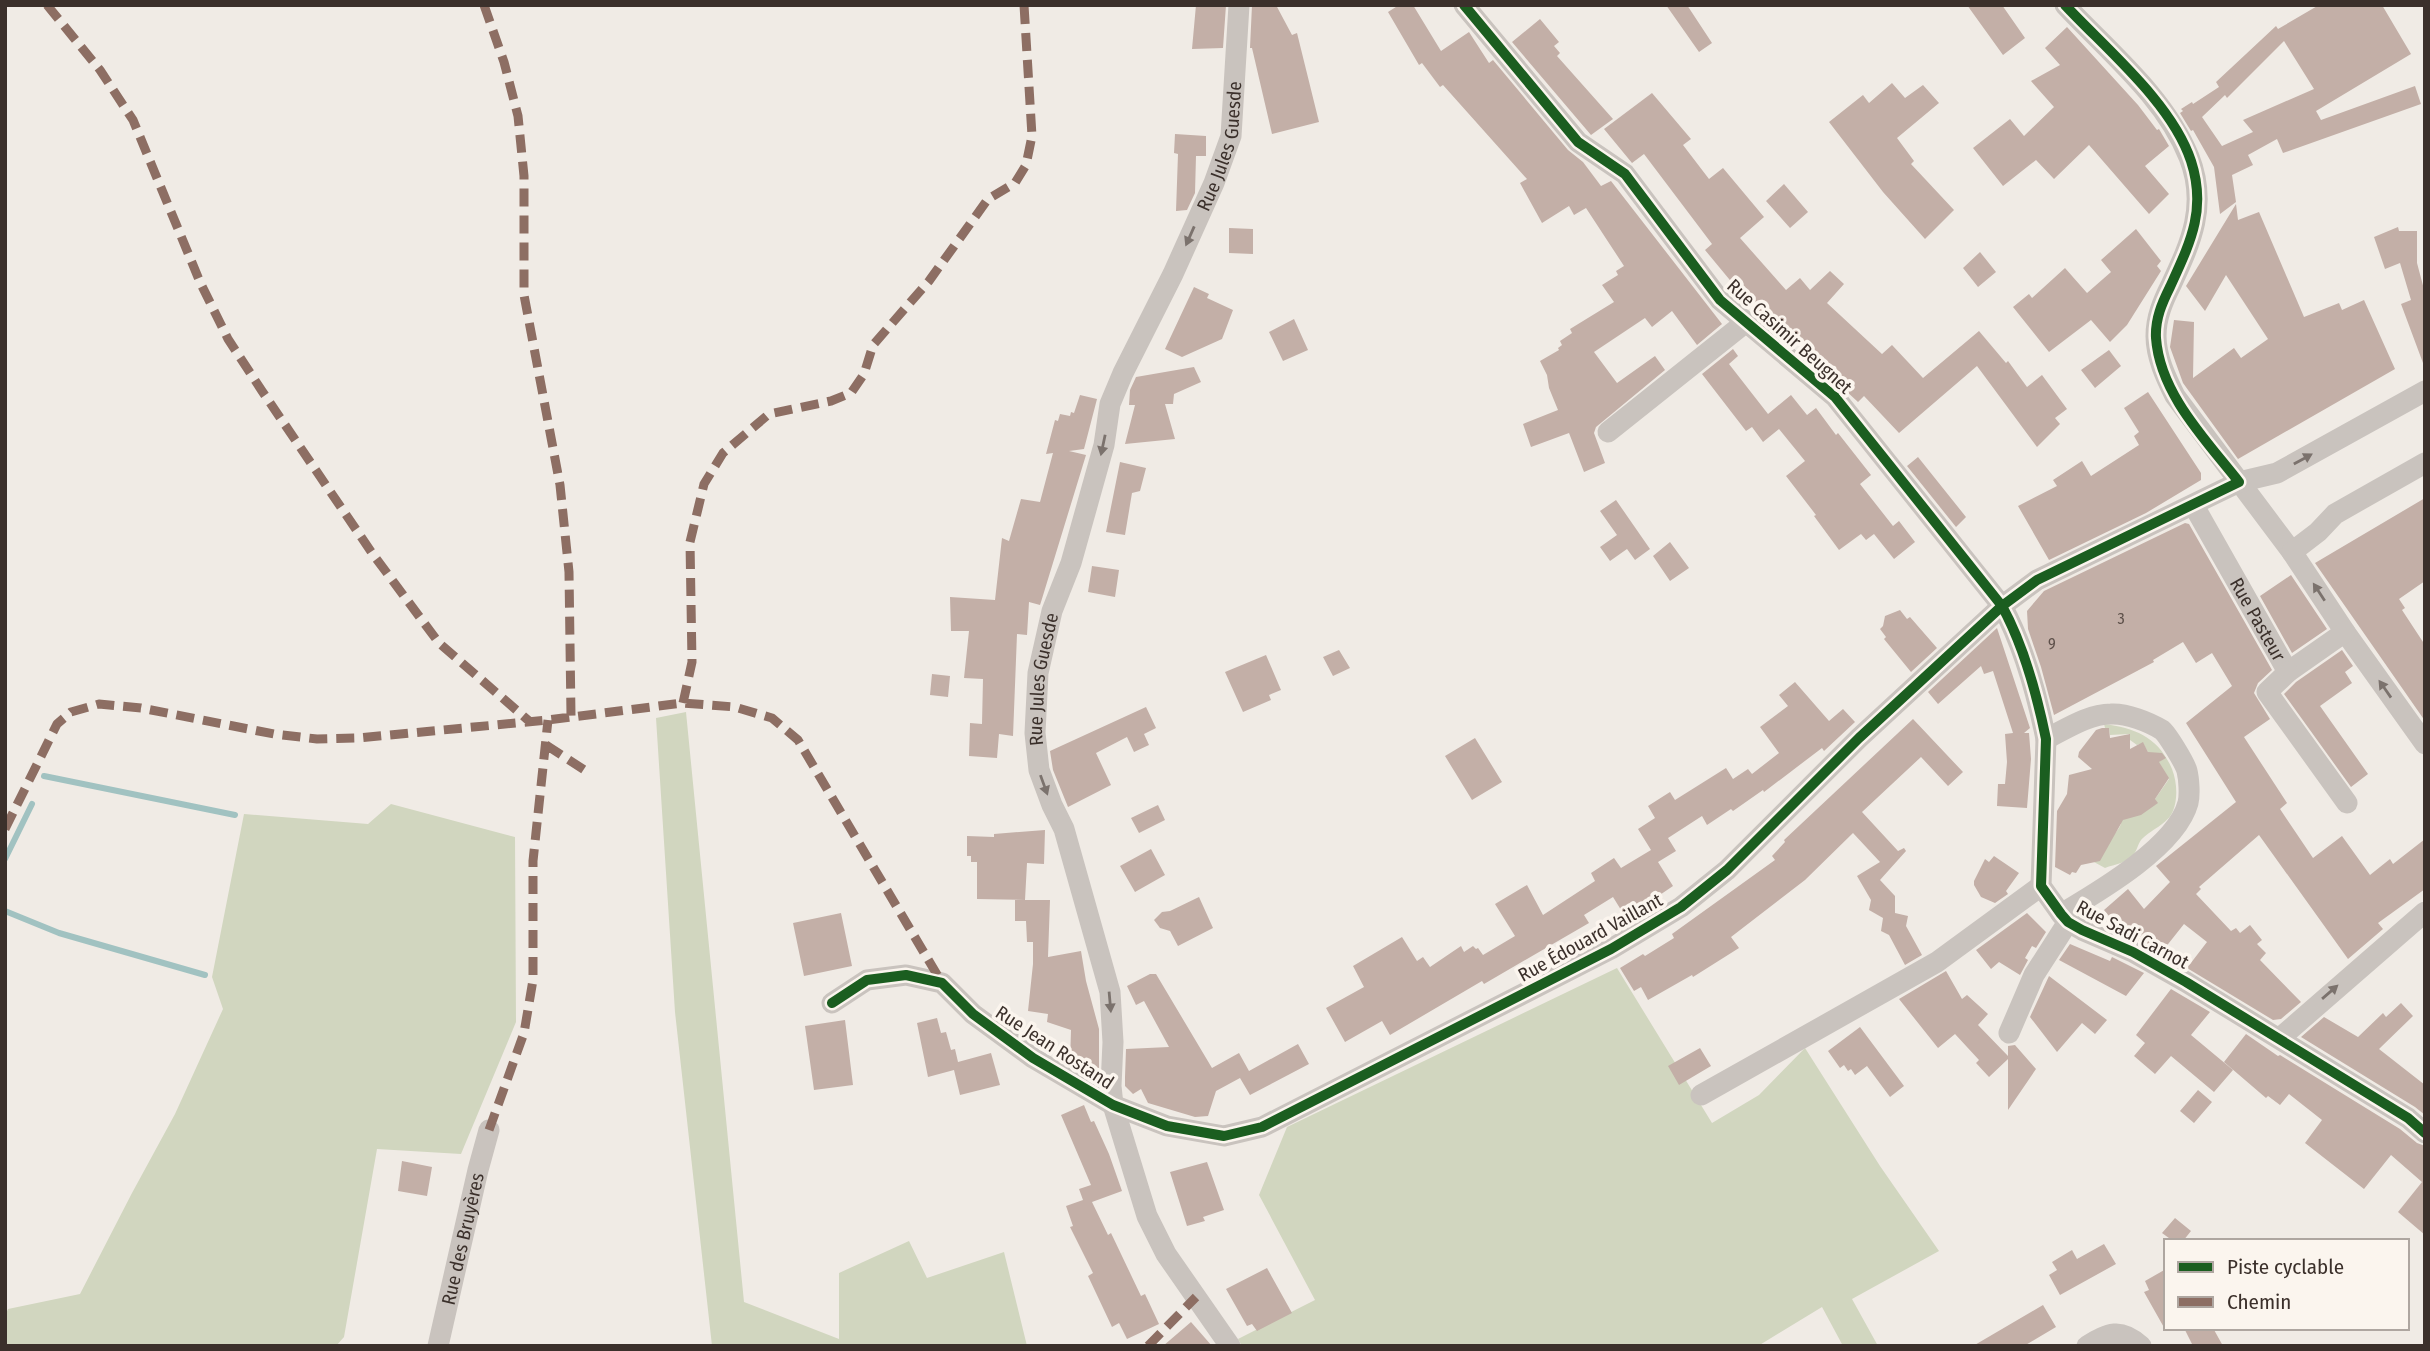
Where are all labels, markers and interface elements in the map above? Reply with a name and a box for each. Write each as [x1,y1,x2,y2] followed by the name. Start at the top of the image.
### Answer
[1192,81,1246,215] street label: Rue Jules Guesde
[1184,226,1195,247] one-way arrow
[1722,274,1858,399] street label: Rue Casimir Beugnet
[1098,434,1109,456] one-way arrow
[2293,453,2313,465] one-way arrow
[2225,574,2291,666] street label: Rue Pasteur
[2312,582,2325,602] one-way arrow
[2117,609,2125,628] house number: 3
[1024,611,1063,747] street label: Rue Jules Guesde
[2048,634,2056,653] house number: 9
[2378,680,2392,698] one-way arrow
[1039,774,1050,795] one-way arrow
[1514,888,1667,987] street label: Rue Édouard Vaillant
[2073,895,2194,974] street label: Rue Sadi Carnot
[2322,985,2339,1000] one-way arrow
[1105,991,1116,1013] one-way arrow
[991,1001,1118,1094] street label: Rue Jean Rostand
[437,1171,489,1307] street label: Rue des Bruyères
[2164,1239,2409,1330] legend
[2227,1254,2344,1280] text: Piste cyclable
[2227,1289,2291,1315] text: Chemin

